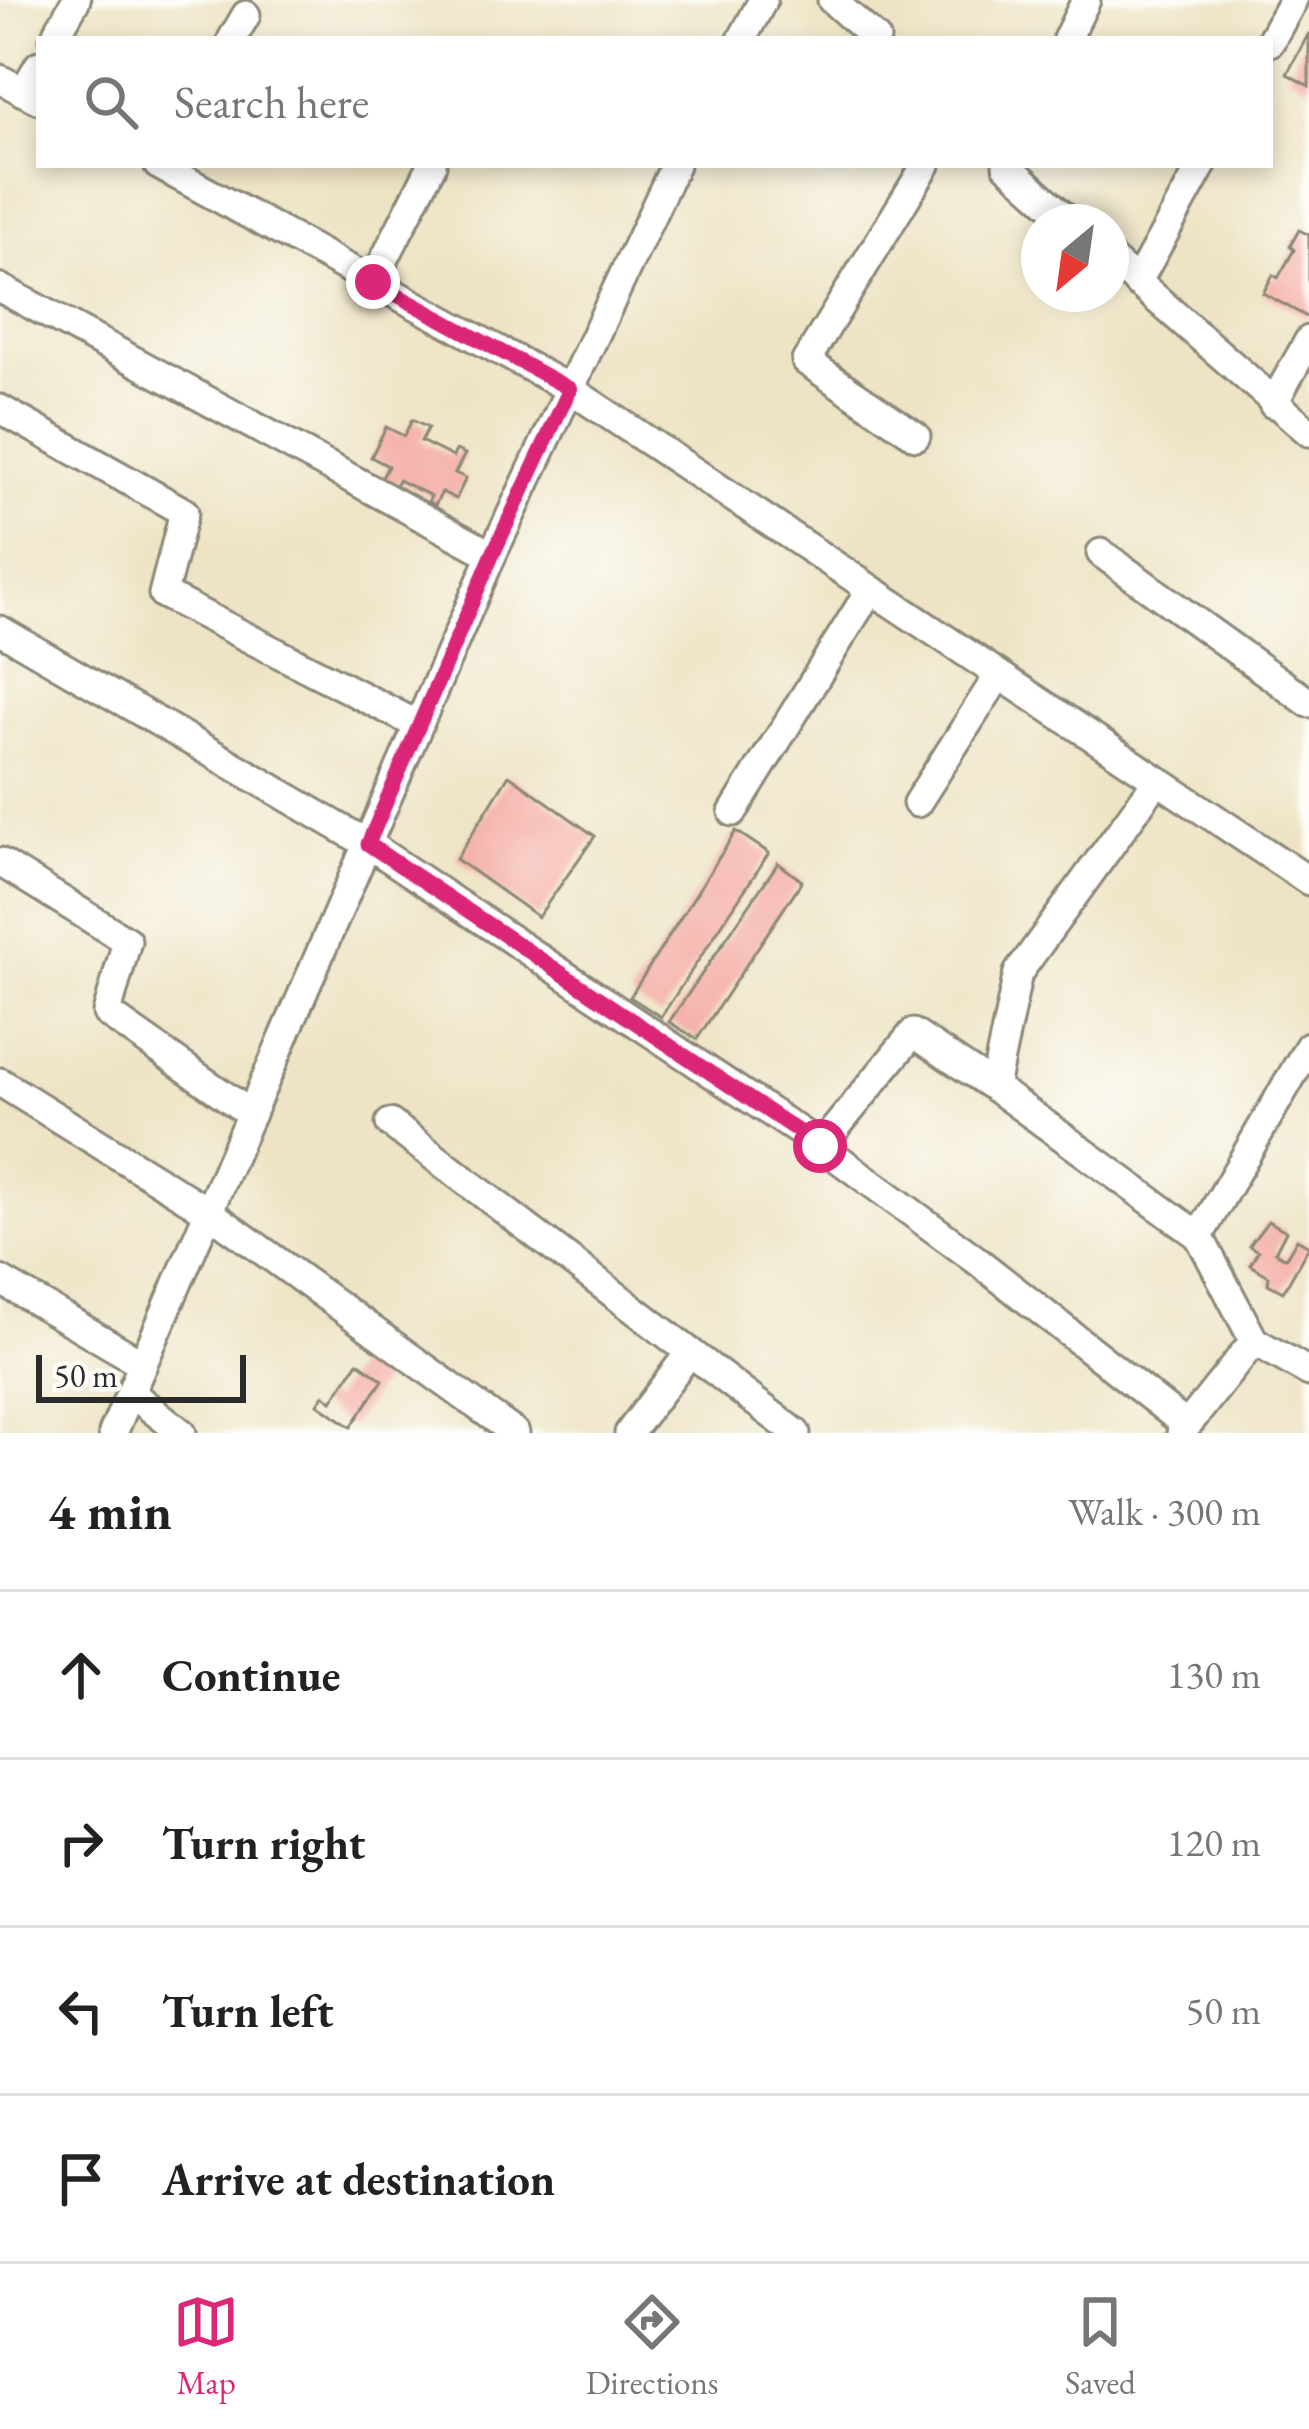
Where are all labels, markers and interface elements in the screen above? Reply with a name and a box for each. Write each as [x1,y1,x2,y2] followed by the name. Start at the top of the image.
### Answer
[36,36,1273,168] search box
[78,69,144,135] icon: search
[174,73,369,131] text: Search here
[1021,204,1129,312] north arrow
[346,255,400,309] route end
[793,1119,847,1173] route start
[36,1349,246,1402] scale bar
[54,1354,118,1397] text: 50 m
[48,1478,172,1544] text: 4 min
[1068,1486,1261,1537] text: Walk · 300 m
[48,1642,114,1708] icon: ahead
[162,1646,340,1704] text: Continue
[1167,1649,1261,1700] text: 130 m
[48,1810,114,1876] icon: right
[162,1814,365,1872] text: Turn right
[1167,1817,1261,1868] text: 120 m
[48,1978,114,2044] icon: left
[162,1982,334,2040] text: Turn left
[1185,1985,1261,2036] text: 50 m
[48,2146,114,2212] icon: arrive
[162,2150,555,2208] text: Arrive at destination
[173,2289,239,2404] tab: Map
[586,2289,719,2404] tab: Directions
[1065,2289,1136,2404] tab: Saved

